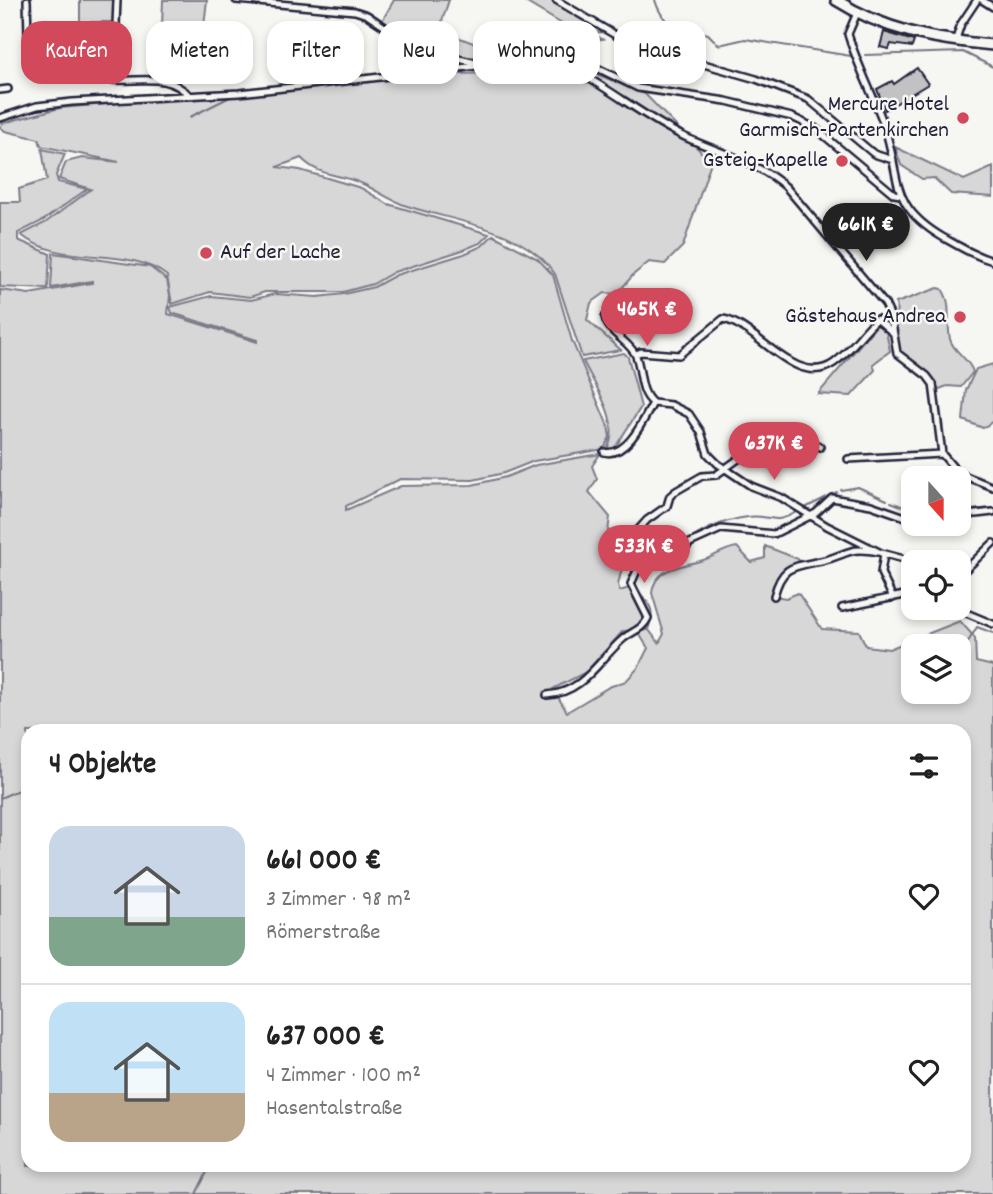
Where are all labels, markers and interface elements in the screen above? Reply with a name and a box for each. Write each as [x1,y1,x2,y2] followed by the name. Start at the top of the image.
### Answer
[21,21,132,84] chip: Kaufen
[146,21,253,84] chip: Mieten
[267,21,364,84] chip: Filter
[378,21,459,84] chip: Neu
[473,21,600,84] chip: Wohnung
[614,21,706,84] chip: Haus
[739,89,950,148] place label: Mercure Hotel Garmisch-Partenkirchen
[955,110,971,126] marker: Mercure Hotel Garmisch-Partenkirchen
[703,145,828,178] place label: Gsteig-Kapelle
[834,153,850,169] marker: Gsteig-Kapelle
[809,204,923,263] pin: 661K €
[838,209,894,242] text: 661K €
[220,237,341,270] place label: Auf der Lache
[198,245,214,261] marker: Auf der Lache
[590,288,704,348] pin: 465K €
[617,294,677,327] text: 465K €
[785,301,947,334] place label: Gästehaus Andrea
[952,309,968,325] marker: Gästehaus Andrea
[717,422,831,482] pin: 637K €
[744,428,804,461] text: 637K €
[901,466,971,536] north arrow
[901,466,971,704] map controls
[587,526,701,585] pin: 533K €
[614,531,674,564] text: 533K €
[901,550,971,620] button: locate
[901,634,971,704] button: layers
[49,745,156,788] text: 4 Objekte
[905,747,943,785] icon: filters
[266,841,382,884] text: 661 000 €
[105,854,189,938] icon: home
[905,877,943,915] icon: heart
[266,884,411,917] text: 3 Zimmer · 98 m²
[266,917,380,950] text: Römerstraße
[266,1017,385,1060] text: 637 000 €
[105,1030,189,1114] icon: home
[905,1053,943,1091] icon: heart
[266,1060,421,1093] text: 4 Zimmer · 100 m²
[266,1093,402,1126] text: Hasentalstraße

